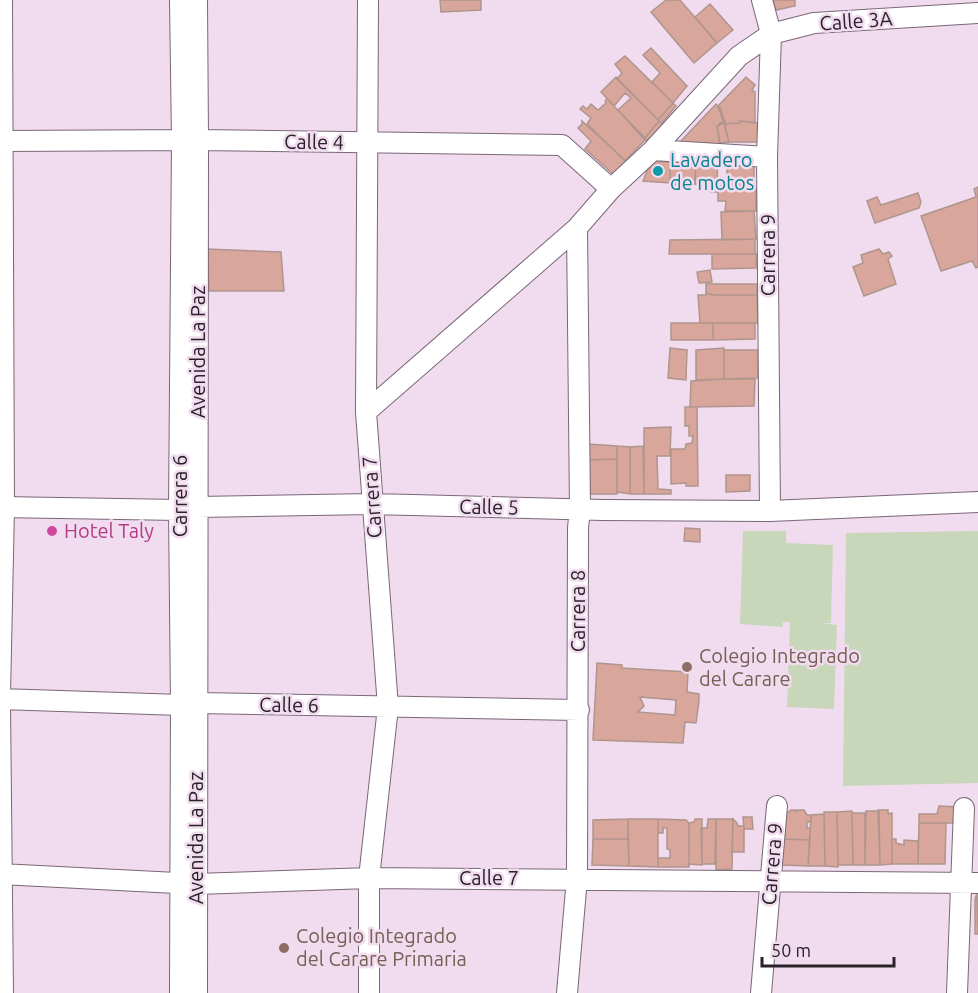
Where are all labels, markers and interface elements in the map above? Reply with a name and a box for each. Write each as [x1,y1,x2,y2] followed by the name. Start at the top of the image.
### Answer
[819,6,893,35] street label: Calle 3A
[284,129,344,154] street label: Calle 4
[670,148,754,194] place label: Lavadero de motos
[651,164,665,178] marker: Lavadero de motos
[756,214,779,296] street label: Carrera 9
[186,286,209,418] street label: Avenida La Paz
[168,455,191,537] street label: Carrera 6
[357,455,386,539] street label: Carrera 7
[459,494,519,519] street label: Calle 5
[64,519,154,542] place label: Hotel Taly
[45,524,59,538] marker: Hotel Taly
[566,570,589,652] street label: Carrera 8
[699,644,860,690] place label: Colegio Integrado del Carare
[680,660,694,674] marker: Colegio Integrado del Carare
[259,692,319,717] street label: Calle 6
[184,772,207,904] street label: Avenida La Paz
[756,822,787,906] street label: Carrera 9
[459,866,519,889] street label: Calle 7
[296,924,467,970] place label: Colegio Integrado del Carare Primaria
[762,930,894,968] scale bar
[771,940,811,960] text: 50 m
[277,941,291,955] marker: Colegio Integrado del Carare Primaria

